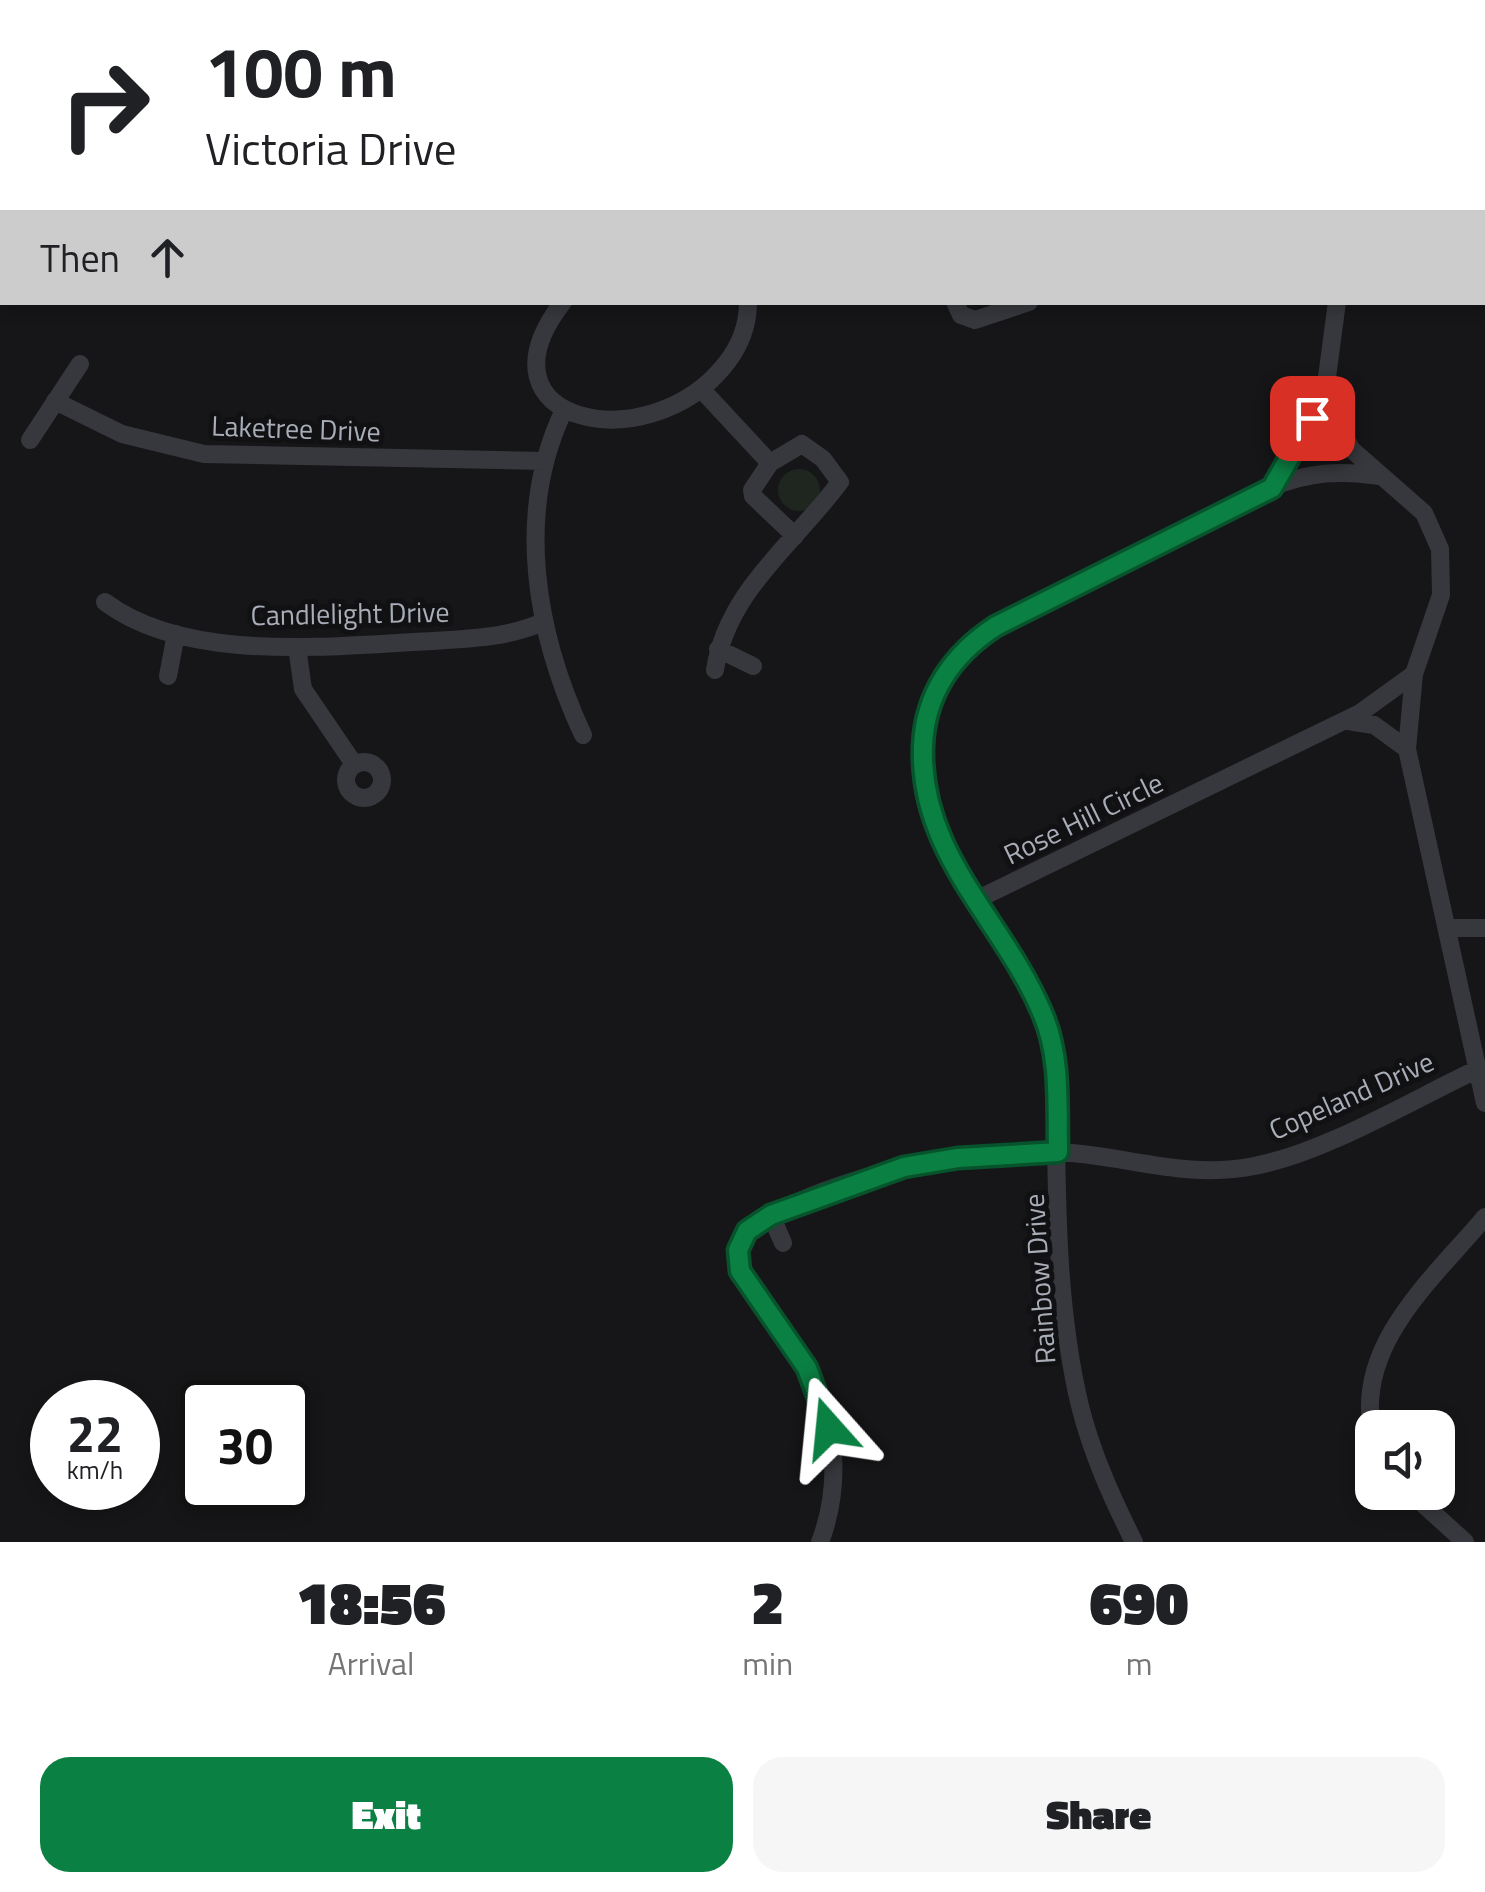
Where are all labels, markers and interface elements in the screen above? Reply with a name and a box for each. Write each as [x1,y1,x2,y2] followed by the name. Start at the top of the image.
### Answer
[205,18,397,124] text: 100 m
[40,40,170,170] icon: right
[205,114,457,182] text: Victoria Drive
[40,229,120,287] text: Then
[140,230,195,285] icon: ahead
[1270,376,1355,461] pin
[1285,391,1340,446] icon: arrive
[211,404,381,452] street label: Laketree Drive
[250,590,450,636] street label: Candlelight Drive
[996,761,1170,875] street label: Rose Hill Circle
[1262,1039,1440,1151] street label: Copeland Drive
[1012,1192,1066,1366] street label: Rainbow Drive
[777,1376,881,1480] position arrow
[180,1380,310,1510] speed limit sign: 30
[67,1395,123,1471] text: 22
[1355,1410,1455,1510] map controls
[1355,1410,1455,1510] button: sound
[67,1451,123,1489] text: km/h
[296,1556,446,1647] text: 18:56
[751,1556,784,1647] text: 2
[1090,1556,1189,1647] text: 690
[328,1639,414,1687] text: Arrival
[742,1639,793,1687] text: min
[1126,1639,1152,1687] text: m
[40,1757,733,1872] button: Exit
[753,1757,1445,1872] button: Share

